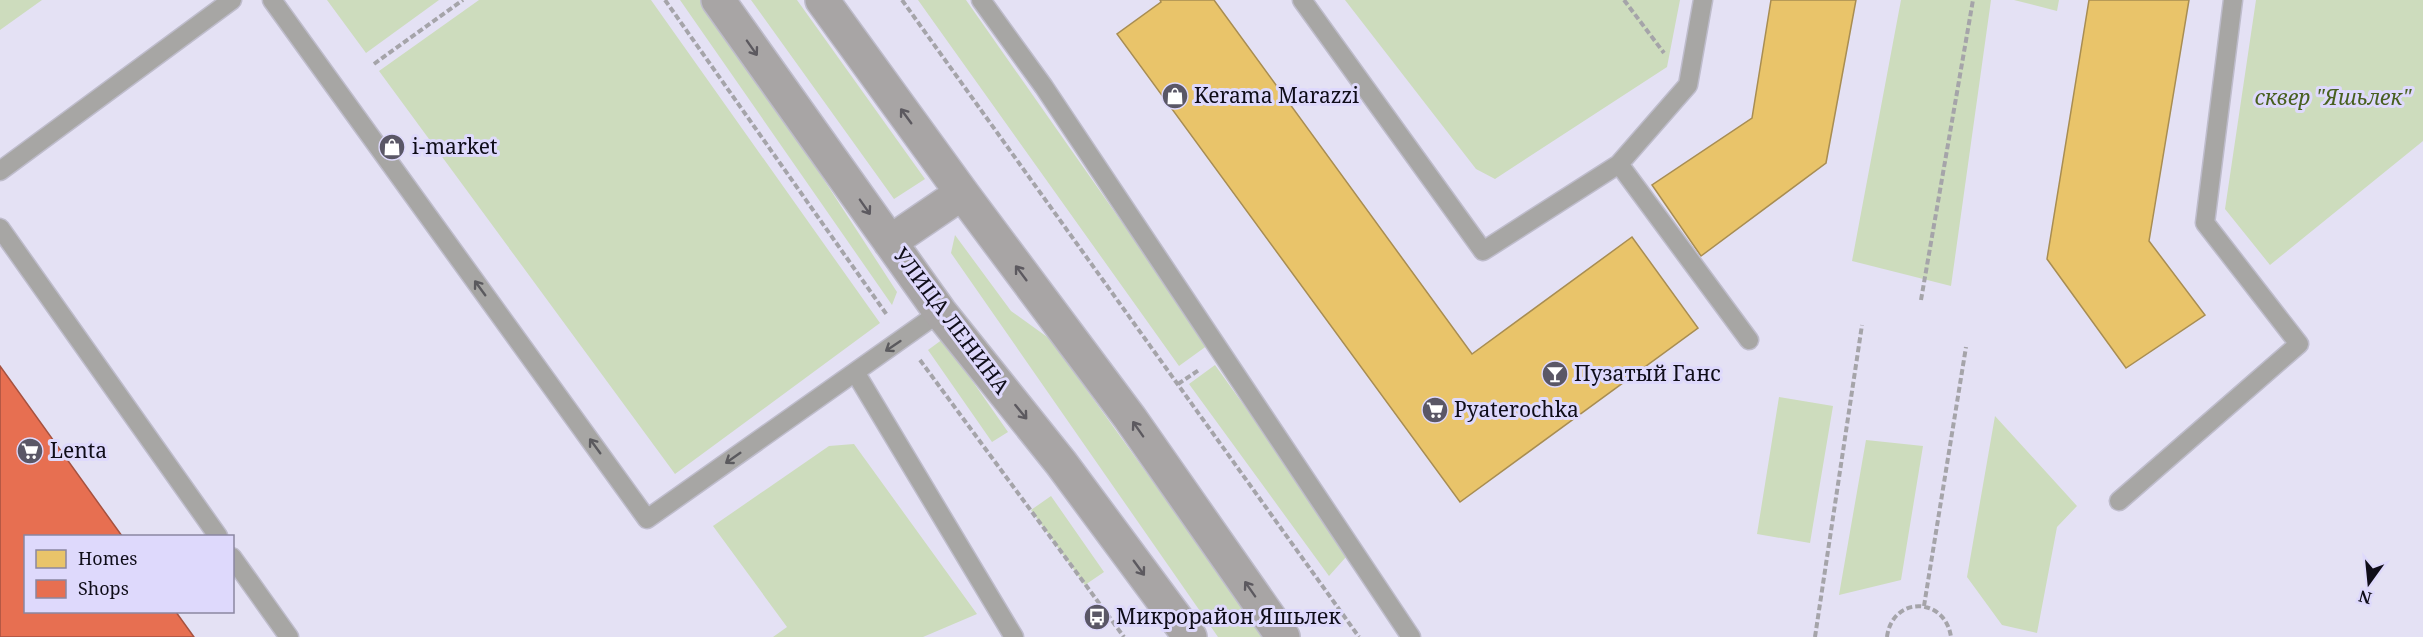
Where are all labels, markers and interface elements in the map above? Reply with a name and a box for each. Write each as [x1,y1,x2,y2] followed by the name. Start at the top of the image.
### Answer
[746,39,758,55] one-way arrow
[1160,81,1190,111] shop icon: Kerama Marazzi
[1194,81,1359,109] place label: Kerama Marazzi
[2255,83,2413,111] park label: сквер "Яшьлек"
[900,108,912,124] one-way arrow
[377,132,407,162] shop icon: i-market
[412,132,497,160] place label: i-market
[859,198,871,214] one-way arrow
[887,241,1016,399] street label: УЛИЦА ЛЕНИНА
[1015,265,1028,281] one-way arrow
[474,280,486,296] one-way arrow
[885,341,902,353] one-way arrow
[1540,359,1570,389] bar icon: Пузатый Ганс
[1574,359,1721,387] place label: Пузатый Ганс
[1420,395,1450,425] supermarket icon: Pyaterochka
[1454,395,1579,423] place label: Pyaterochka
[1014,404,1027,420] one-way arrow
[1132,422,1144,438] one-way arrow
[15,436,45,466] supermarket icon: Lenta
[50,436,107,464] place label: Lenta
[589,438,601,454] one-way arrow
[726,452,742,464] one-way arrow
[24,535,234,613] legend
[78,546,137,570] text: Homes
[2339,553,2399,613] north arrow
[1133,559,1145,575] one-way arrow
[78,576,129,600] text: Shops
[1244,581,1256,598] one-way arrow
[2356,585,2374,610] text: N
[1082,602,1112,632] bus stop icon: Микрорайон Яшьлек
[1116,602,1341,630] place label: Микрорайон Яшьлек

